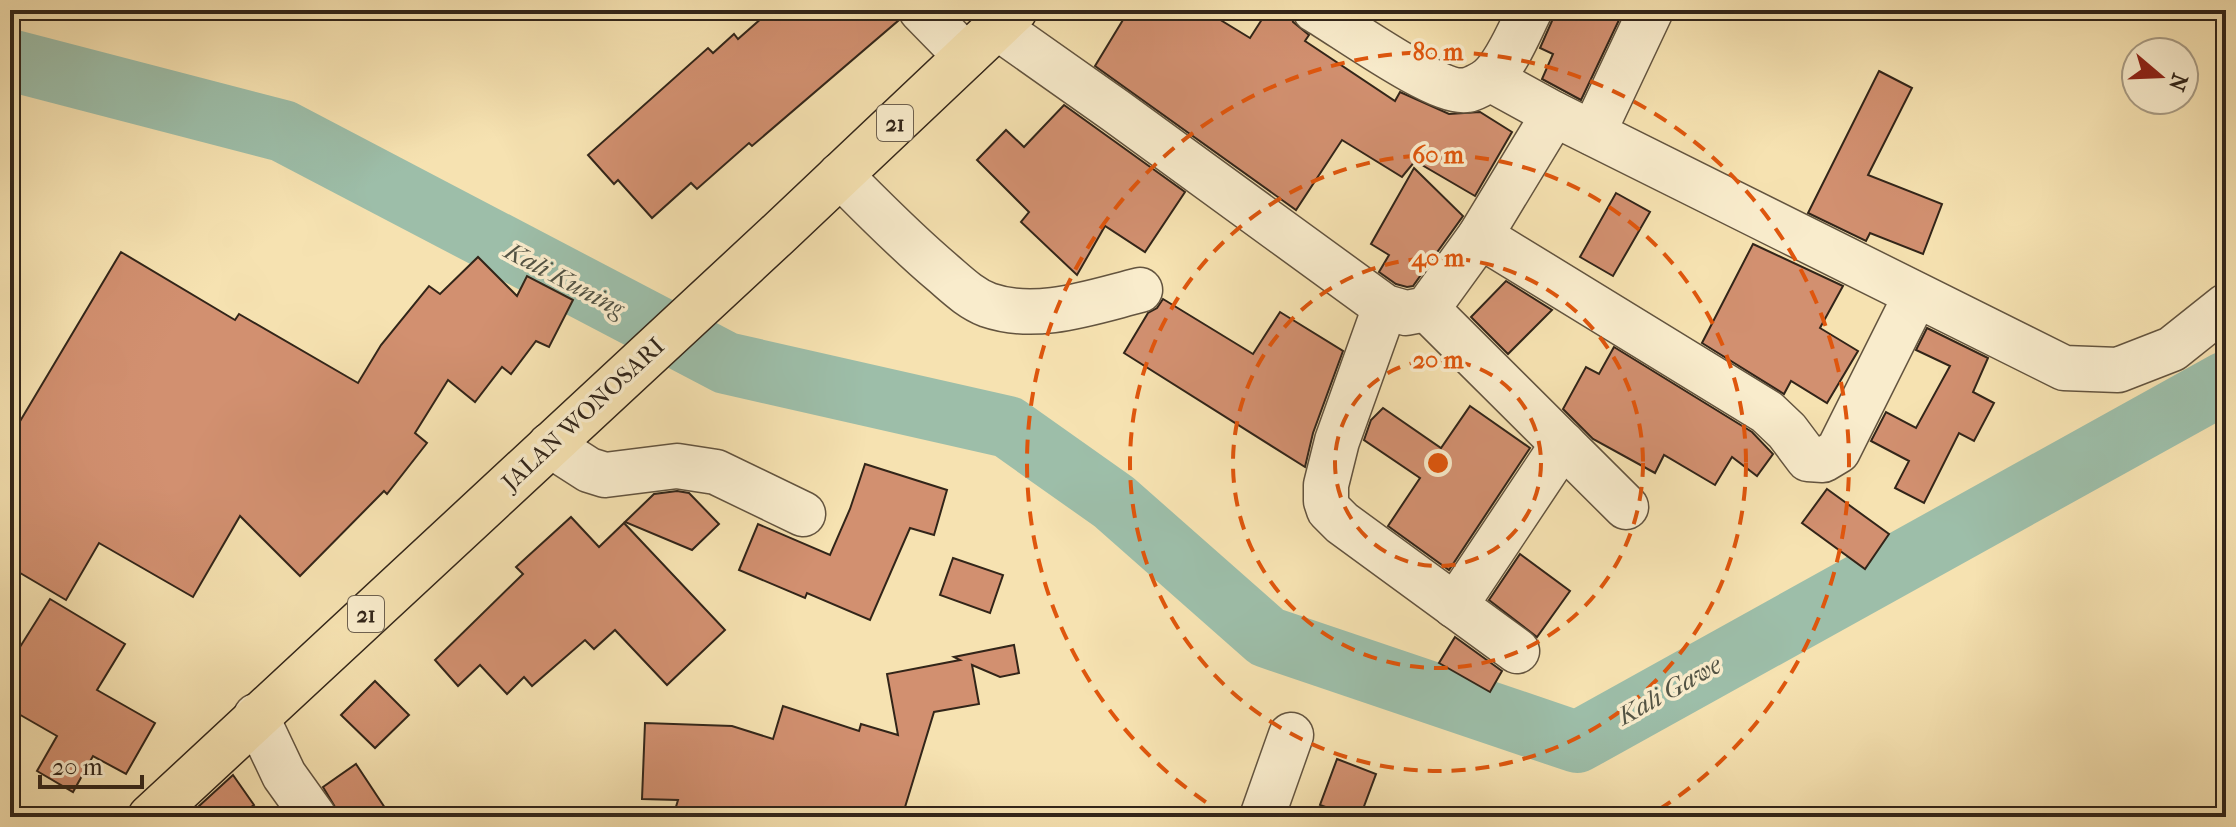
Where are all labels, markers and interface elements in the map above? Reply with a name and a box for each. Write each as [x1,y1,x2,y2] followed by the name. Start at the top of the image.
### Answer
[2120,36,2200,116] north arrow
[1413,38,1464,66] text: 80 m
[2163,70,2193,95] text: N
[877,105,913,141] road number: 21
[1412,141,1465,169] text: 60 m
[498,234,631,324] water label: Kali Kuning
[1411,244,1465,273] text: 40 m
[495,332,670,498] street label: JALAN WONOSARI
[1413,346,1464,374] text: 20 m
[1424,449,1452,477] centre of rings
[348,596,384,632] road number: 21
[1610,649,1728,733] water label: Kali Gawe
[40,739,142,789] scale bar
[52,753,103,781] text: 20 m

